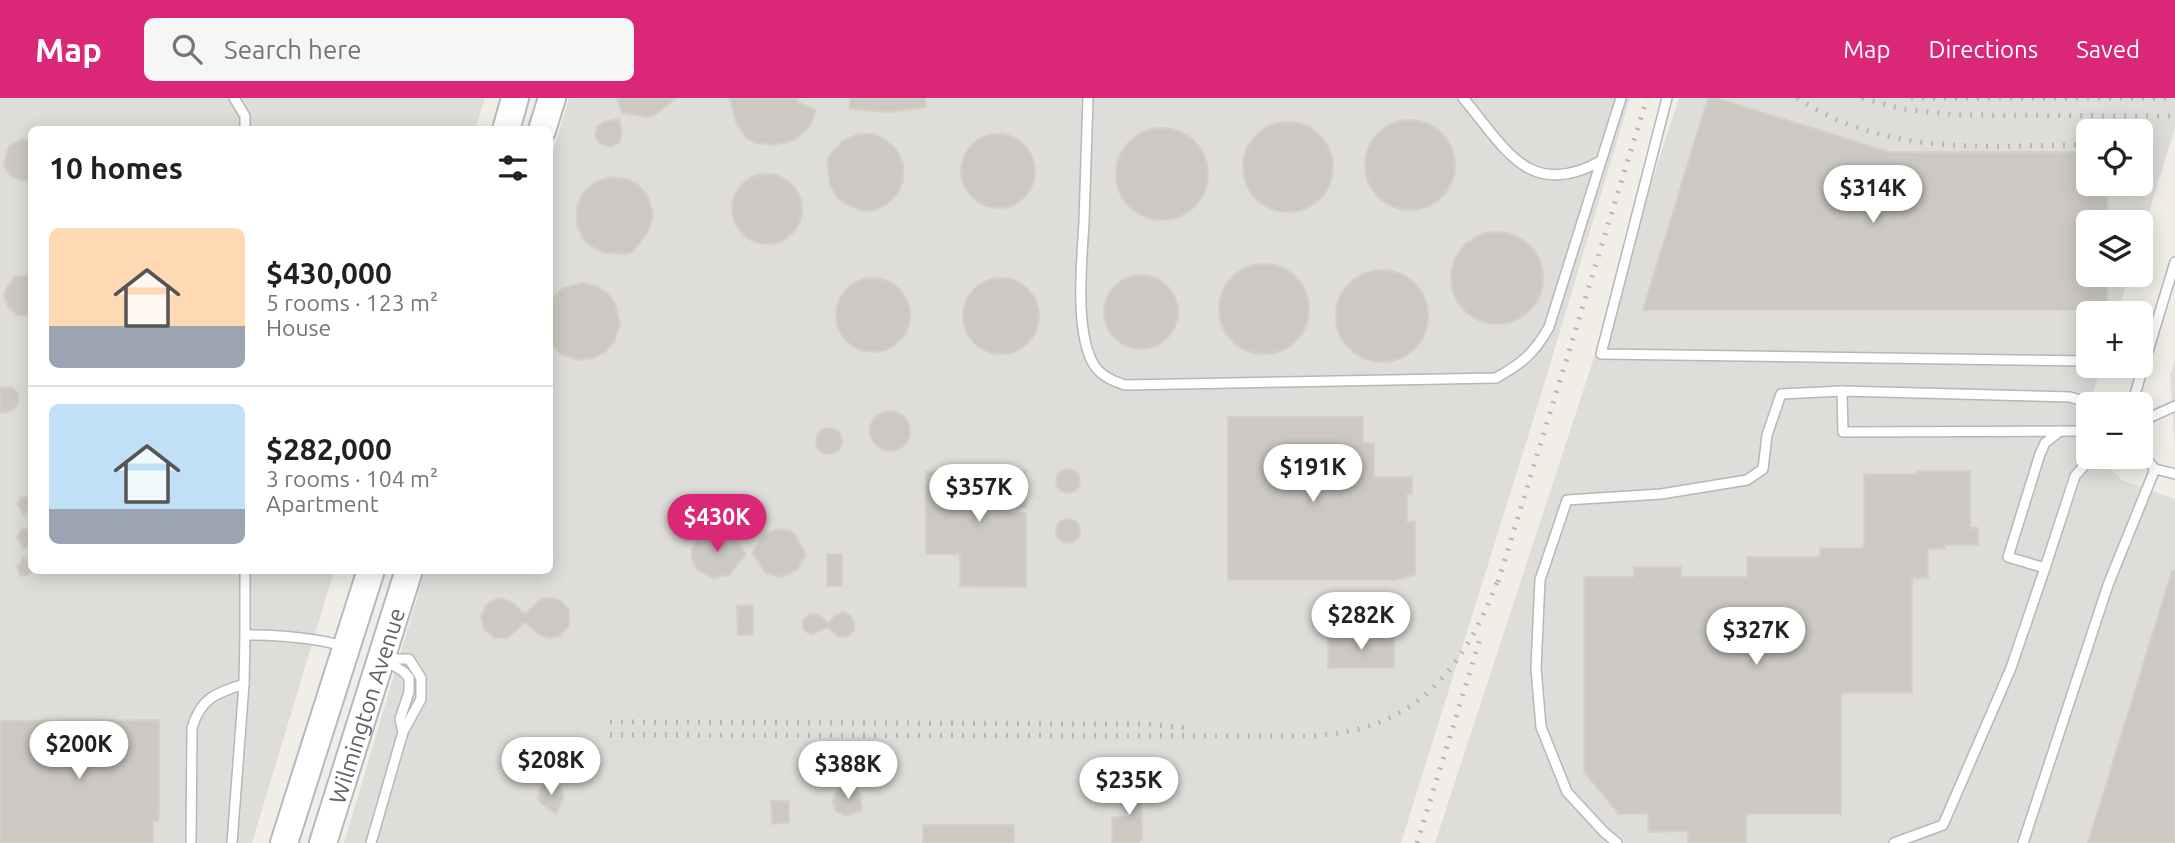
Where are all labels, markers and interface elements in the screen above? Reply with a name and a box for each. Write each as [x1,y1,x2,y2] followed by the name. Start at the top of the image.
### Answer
[144,18,634,81] search box
[168,30,206,68] icon: search
[35,31,102,68] text: Map
[224,35,362,64] text: Search here
[1843,36,1890,63] text: Map
[1928,36,2038,63] text: Directions
[2076,36,2140,63] text: Saved
[2076,119,2153,469] map controls
[2076,119,2153,196] button: locate
[494,149,532,187] icon: filters
[49,151,183,185] text: 10 homes
[1824,166,1922,225] pin: $314K
[1839,175,1907,200] text: $314K
[2076,210,2153,287] button: layers
[105,256,189,340] icon: home
[266,256,392,290] text: $430,000
[266,290,438,315] text: 5 rooms · 123 m²
[2076,301,2153,378] button: +
[266,315,331,340] text: House
[2076,392,2153,469] button: −
[105,432,189,516] icon: home
[266,432,392,466] text: $282,000
[1264,444,1362,504] pin: $191K
[1279,454,1347,479] text: $191K
[930,464,1028,524] pin: $357K
[266,466,438,491] text: 3 rooms · 104 m²
[945,474,1013,499] text: $357K
[266,491,379,516] text: Apartment
[668,494,766,554] pin: $430K
[683,504,751,529] text: $430K
[1312,592,1410,652] pin: $282K
[1327,602,1395,627] text: $282K
[324,605,409,807] street label: Wilmington Avenue
[1707,608,1805,667] pin: $327K
[1722,617,1790,642] text: $327K
[30,722,128,781] pin: $200K
[45,731,113,756] text: $200K
[502,738,600,797] pin: $208K
[799,742,897,801] pin: $388K
[517,747,585,772] text: $208K
[814,751,882,776] text: $388K
[1080,758,1178,817] pin: $235K
[1095,767,1163,792] text: $235K

